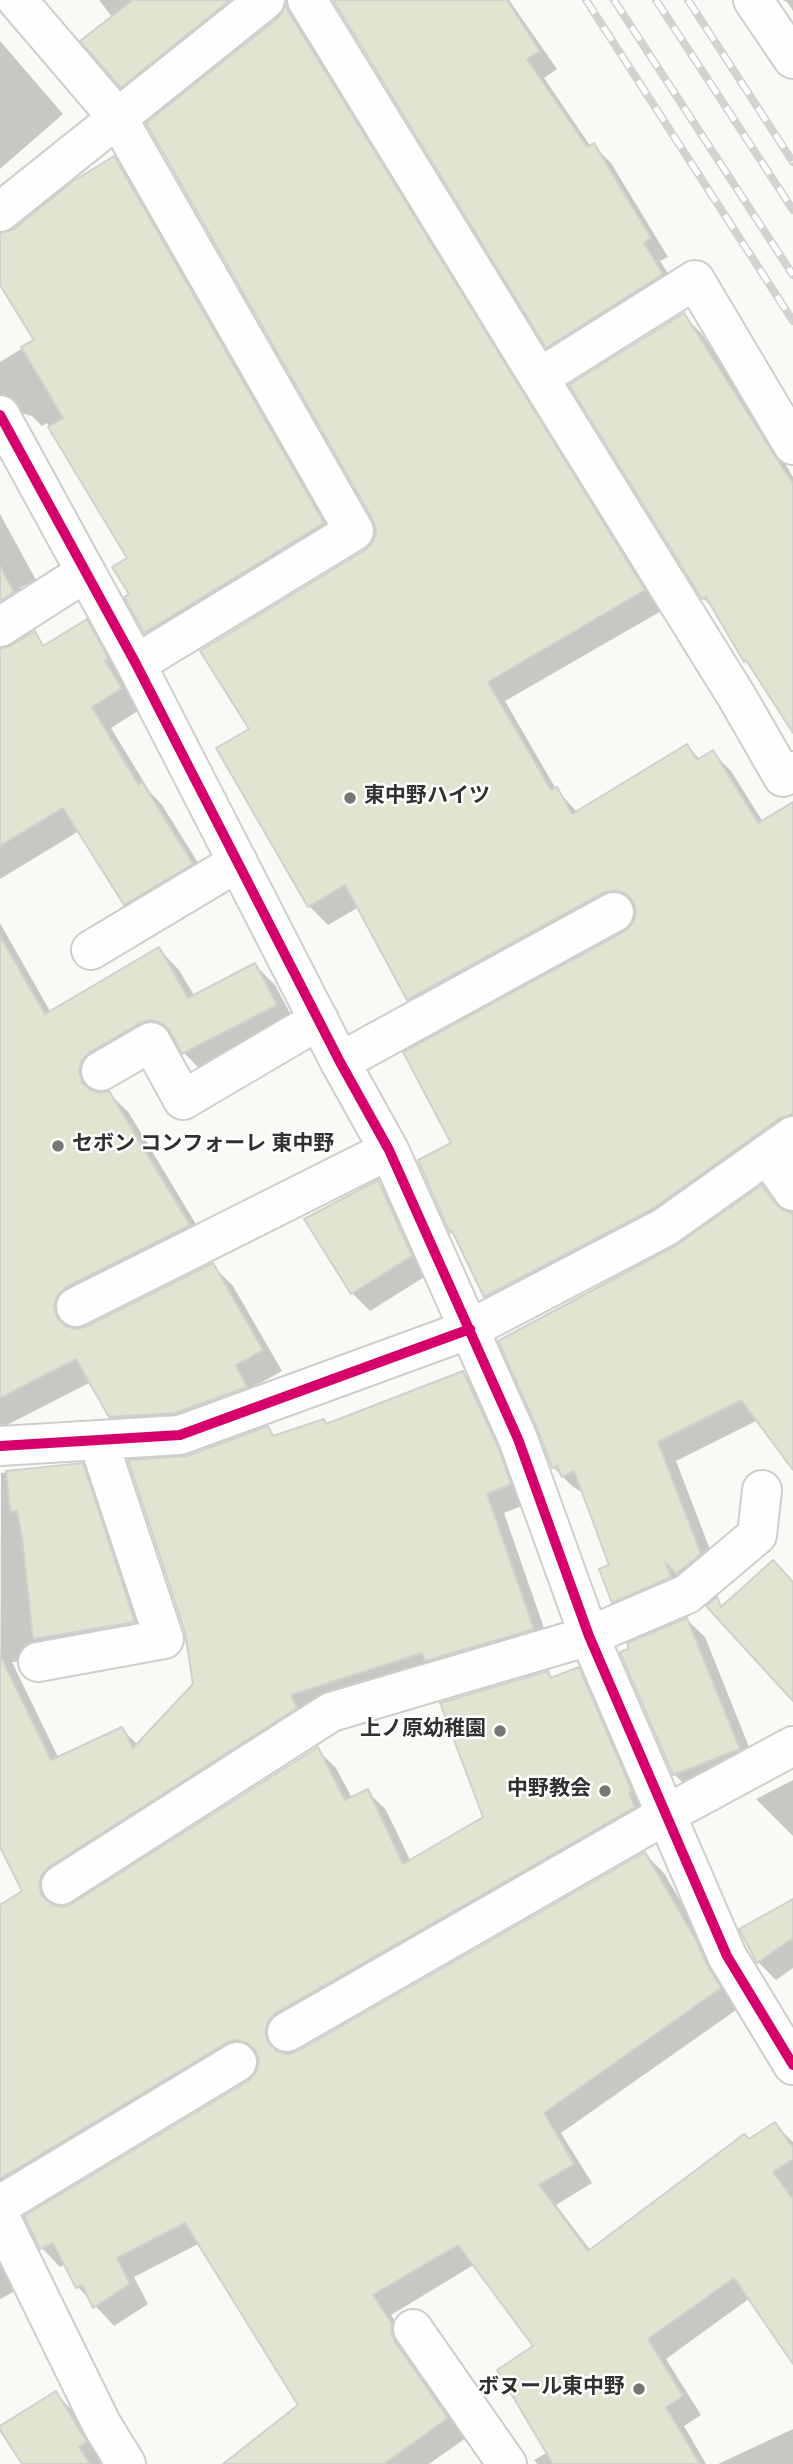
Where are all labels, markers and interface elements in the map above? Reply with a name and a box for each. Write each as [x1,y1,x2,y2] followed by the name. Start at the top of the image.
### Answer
[364,785,490,811] place label: 東中野ハイツ
[342,790,358,806] marker: 東中野ハイツ
[72,1133,334,1159] place label: セボン コンフォーレ 東中野
[50,1138,66,1154] marker: セボン コンフォーレ 東中野
[360,1718,486,1744] place label: 上ノ原幼稚園
[492,1723,508,1739] marker: 上ノ原幼稚園
[507,1778,591,1804] place label: 中野教会
[597,1783,613,1799] marker: 中野教会
[478,2376,625,2402] place label: ボヌール東中野
[631,2381,647,2397] marker: ボヌール東中野

